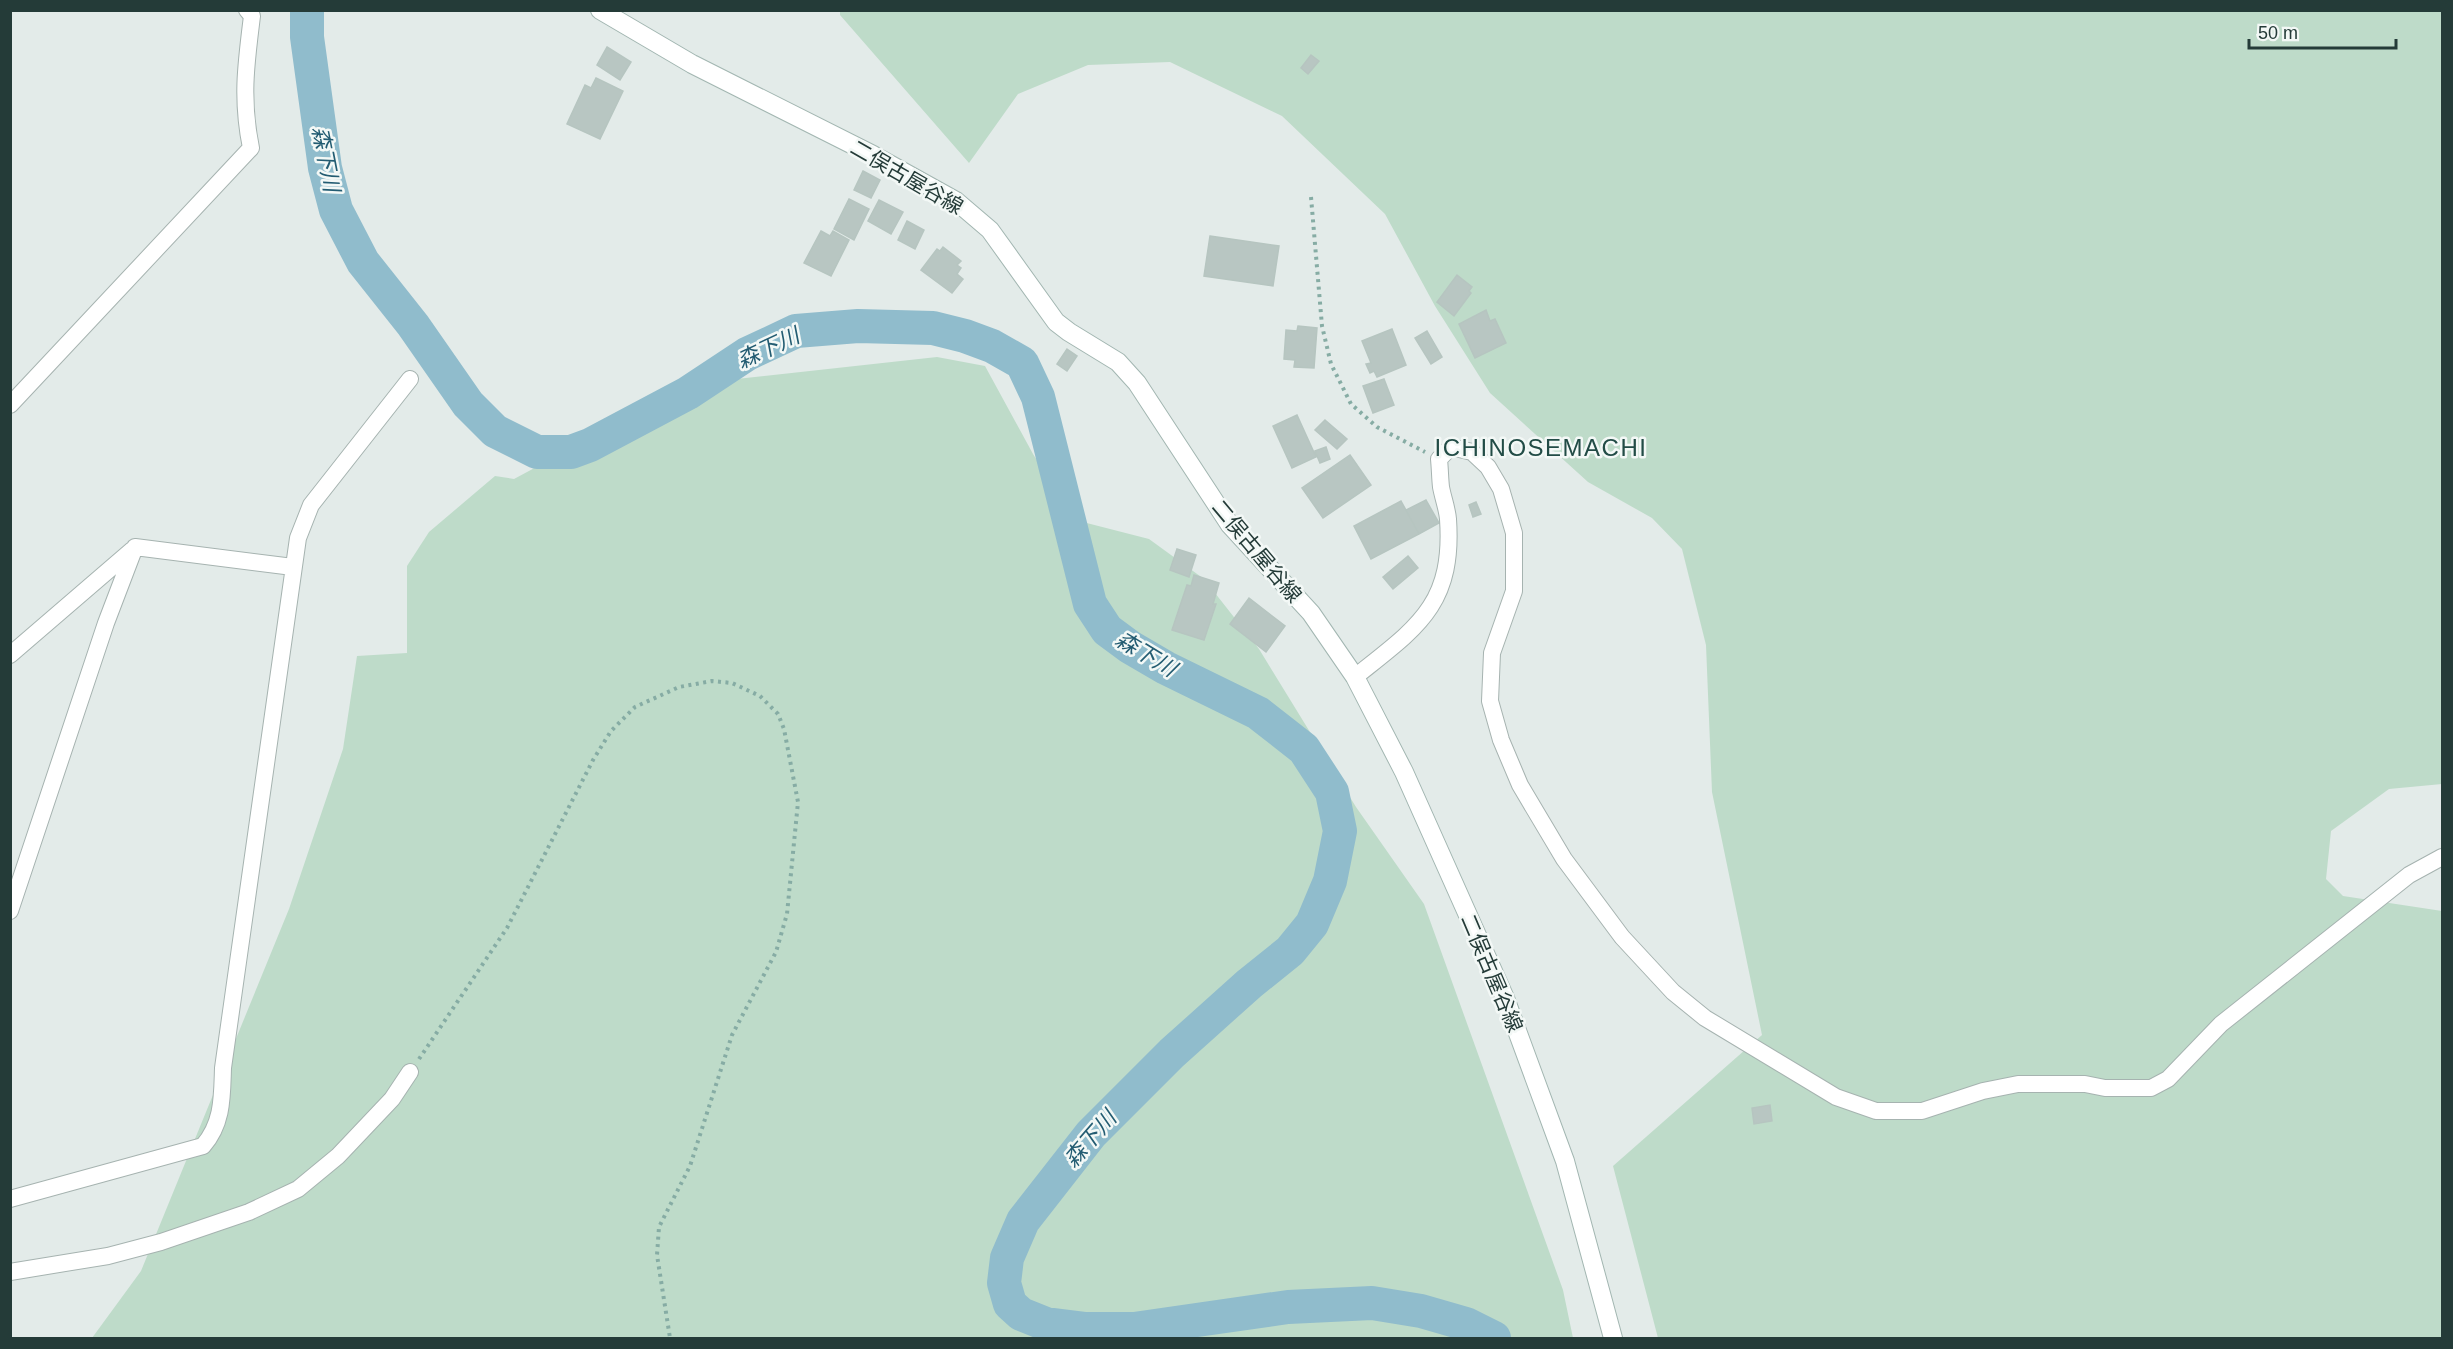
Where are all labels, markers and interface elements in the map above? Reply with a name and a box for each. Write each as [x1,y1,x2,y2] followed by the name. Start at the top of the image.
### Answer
[2249,12,2396,50] scale bar
[2258,23,2298,43] text: 50 m
[307,124,345,196] water label: 森下川
[847,136,967,218] street label: 二俣古屋谷線
[733,322,805,373] water label: 森下川
[1435,434,1647,461] district label: ICHINOSEMACHI
[1208,495,1306,607] street label: 二俣古屋谷線
[1111,626,1182,683] water label: 森下川
[1457,911,1527,1035] street label: 二俣古屋谷線
[1059,1104,1122,1172] water label: 森下川

